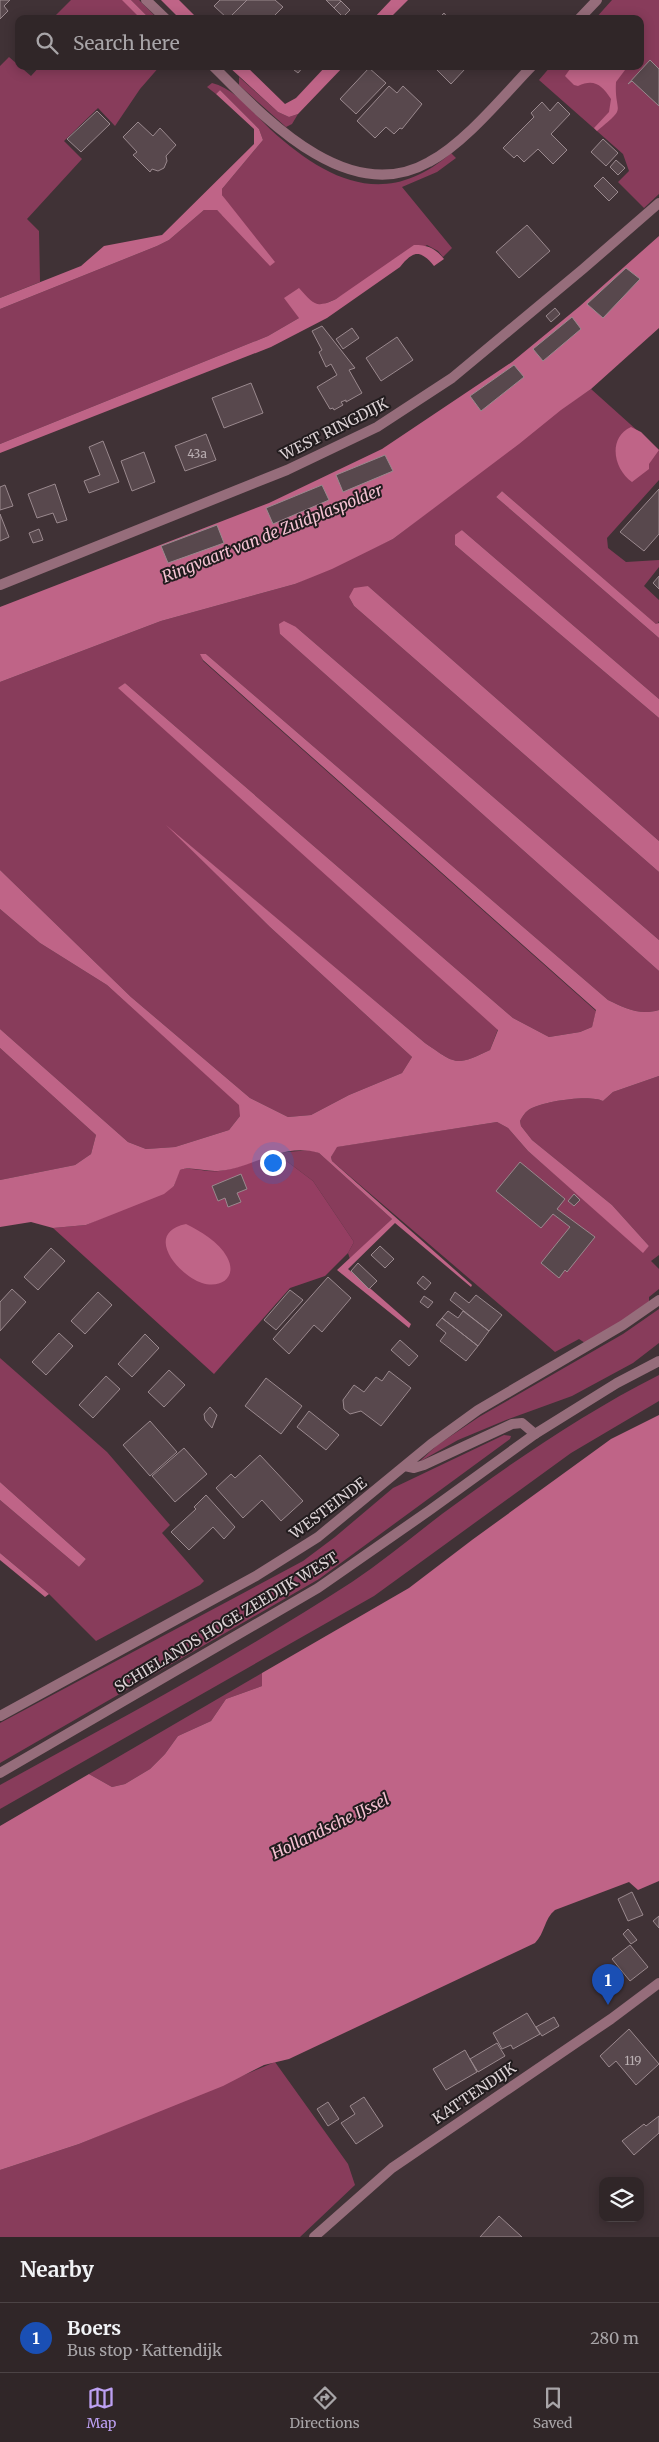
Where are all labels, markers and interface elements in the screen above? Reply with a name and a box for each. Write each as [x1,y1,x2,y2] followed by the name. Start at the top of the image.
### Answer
[15,15,644,70] search box
[33,29,61,57] icon: search
[73,31,180,55] text: Search here
[276,394,391,465] street label: WEST RINGDIJK
[187,446,207,461] house number: 43a
[159,479,386,587] water label: Ringvaart van de Zuidplaspolder
[260,1150,286,1176] your location
[285,1473,371,1544] street label: WESTEINDE
[111,1547,342,1696] street label: SCHIELANDS HOGE ZEEDIJK WEST
[267,1789,392,1864] water label: Hollandsche IJssel
[592,1964,624,2005] pin: 1
[624,2053,642,2068] house number: 119
[429,2058,520,2128] street label: KATTENDIJK
[599,2177,644,2222] map controls
[599,2177,644,2222] button: layers
[20,2256,94,2283] text: Nearby
[67,2316,121,2340] text: Boers
[32,2328,40,2348] text: 1
[590,2328,639,2348] text: 280 m
[67,2340,222,2360] text: Bus stop · Kattendijk
[87,2384,116,2432] tab: Map
[290,2384,360,2432] tab: Directions
[533,2384,572,2432] tab: Saved

